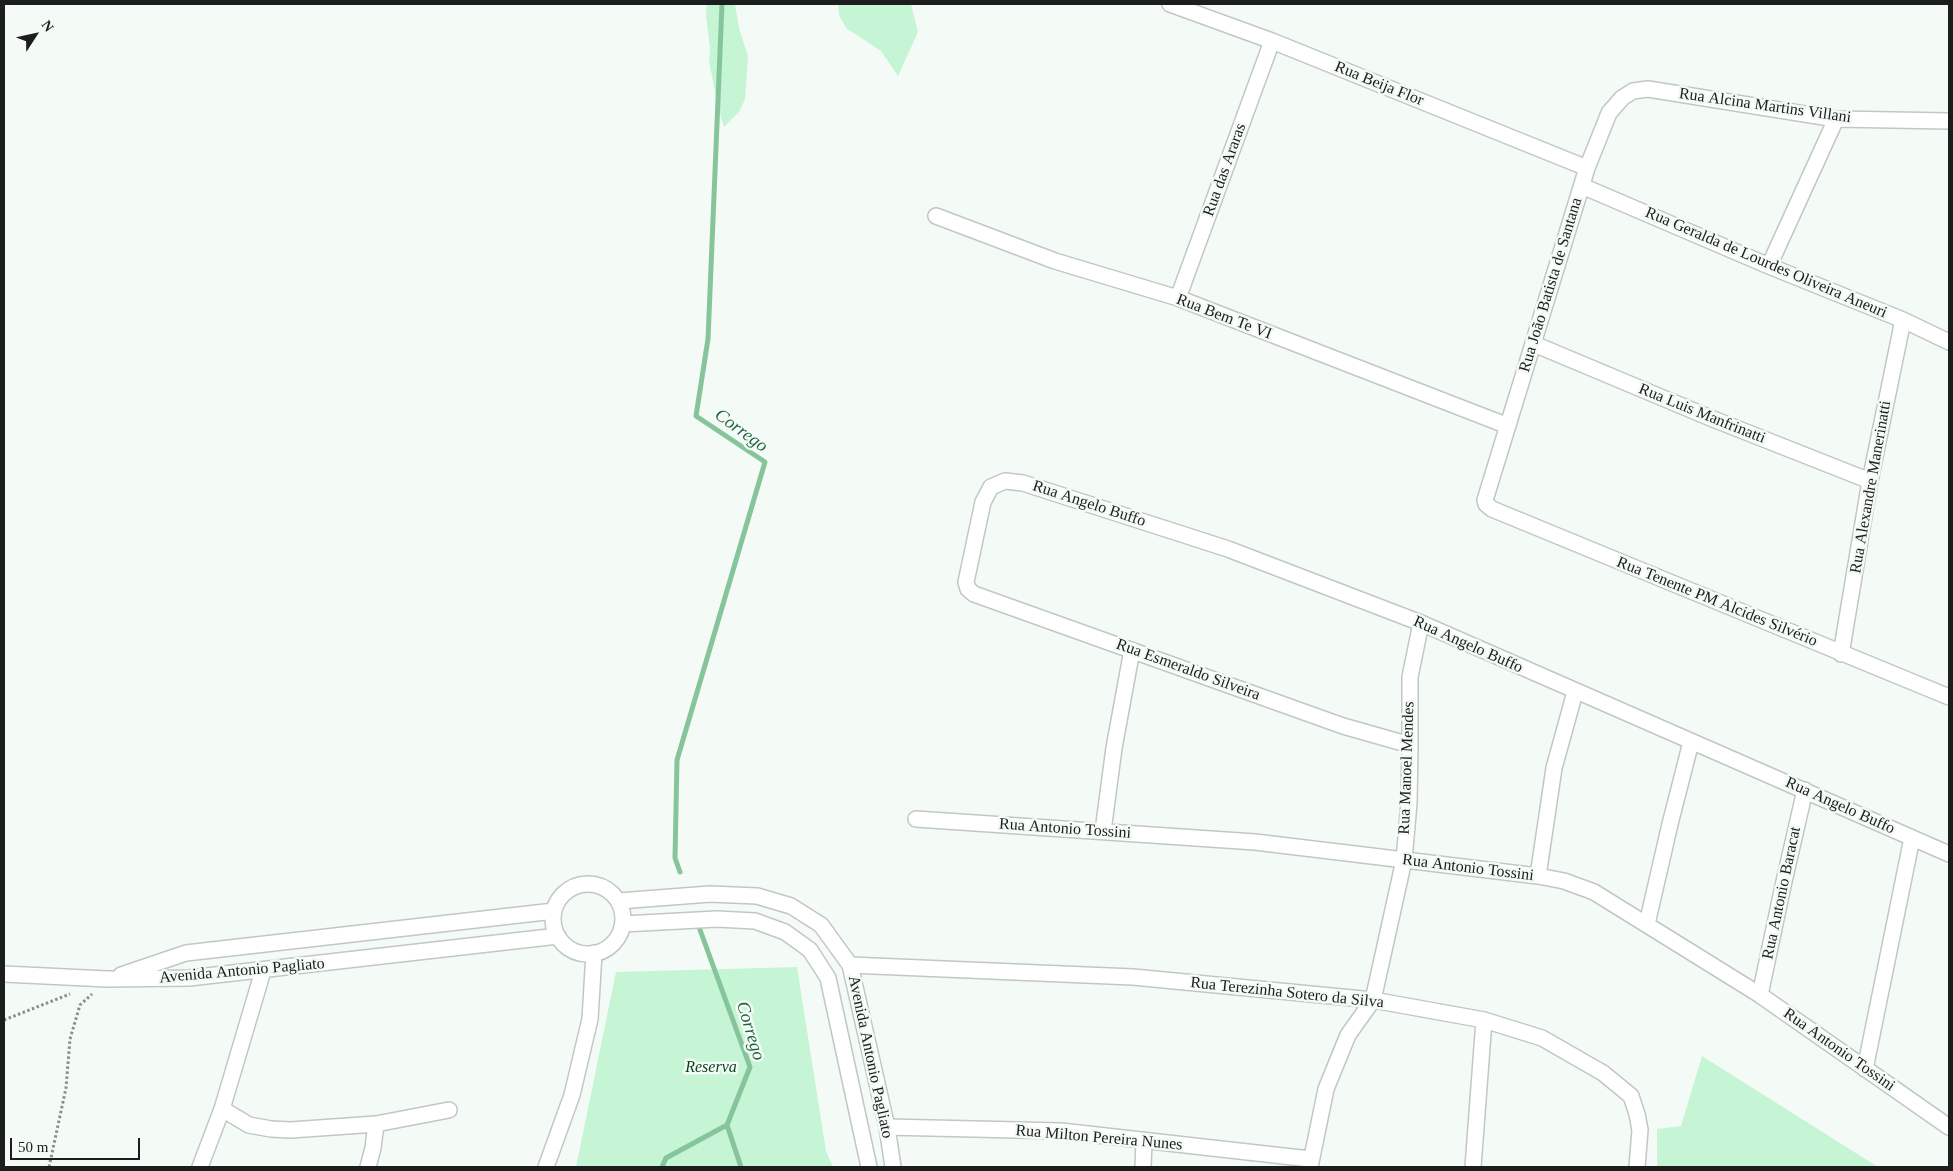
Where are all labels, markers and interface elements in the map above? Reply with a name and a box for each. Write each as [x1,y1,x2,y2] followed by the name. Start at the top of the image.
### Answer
[10,10,60,60] north arrow
[39,18,57,35] text: N
[1332,57,1426,111] street label: Rua Beija Flor
[1678,84,1852,128] street label: Rua Alcina Martins Villani
[1199,121,1251,219] street label: Rua das Araras
[1515,196,1587,374] street label: Rua João Batista de Santana
[1642,203,1890,323] street label: Rua Geralda de Lourdes Oliveira Aneuri
[1174,290,1274,344] street label: Rua Bem Te VI
[1636,380,1768,448] street label: Rua Luis Manfrinatti
[1846,399,1896,575] street label: Rua Alexandre Manerinatti
[710,405,772,457] water label: Corrego
[1030,477,1148,531] street label: Rua Angelo Buffo
[1614,553,1820,651] street label: Rua Tenente PM Alcides Silvério
[1410,612,1526,678] street label: Rua Angelo Buffo
[1113,635,1263,705] street label: Rua Esmeraldo Silveira
[1395,701,1419,835] street label: Rua Manoel Mendes
[1782,773,1898,839] street label: Rua Angelo Buffo
[998,815,1132,843] street label: Rua Antonio Tossini
[1759,825,1805,961] street label: Rua Antonio Baracat
[1401,850,1535,886] street label: Rua Antonio Tossini
[159,954,325,988] street label: Avenida Antonio Pagliato
[1189,973,1385,1013] street label: Rua Terezinha Sotero da Silva
[843,974,897,1140] street label: Avenida Antonio Pagliato
[731,999,769,1063] water label: Corrego
[1779,1004,1899,1096] street label: Rua Antonio Tossini
[685,1058,737,1078] park label: Reserva
[1015,1121,1183,1155] street label: Rua Milton Pereira Nunes
[12,1128,142,1160] scale bar
[18,1139,48,1155] text: 50 m

